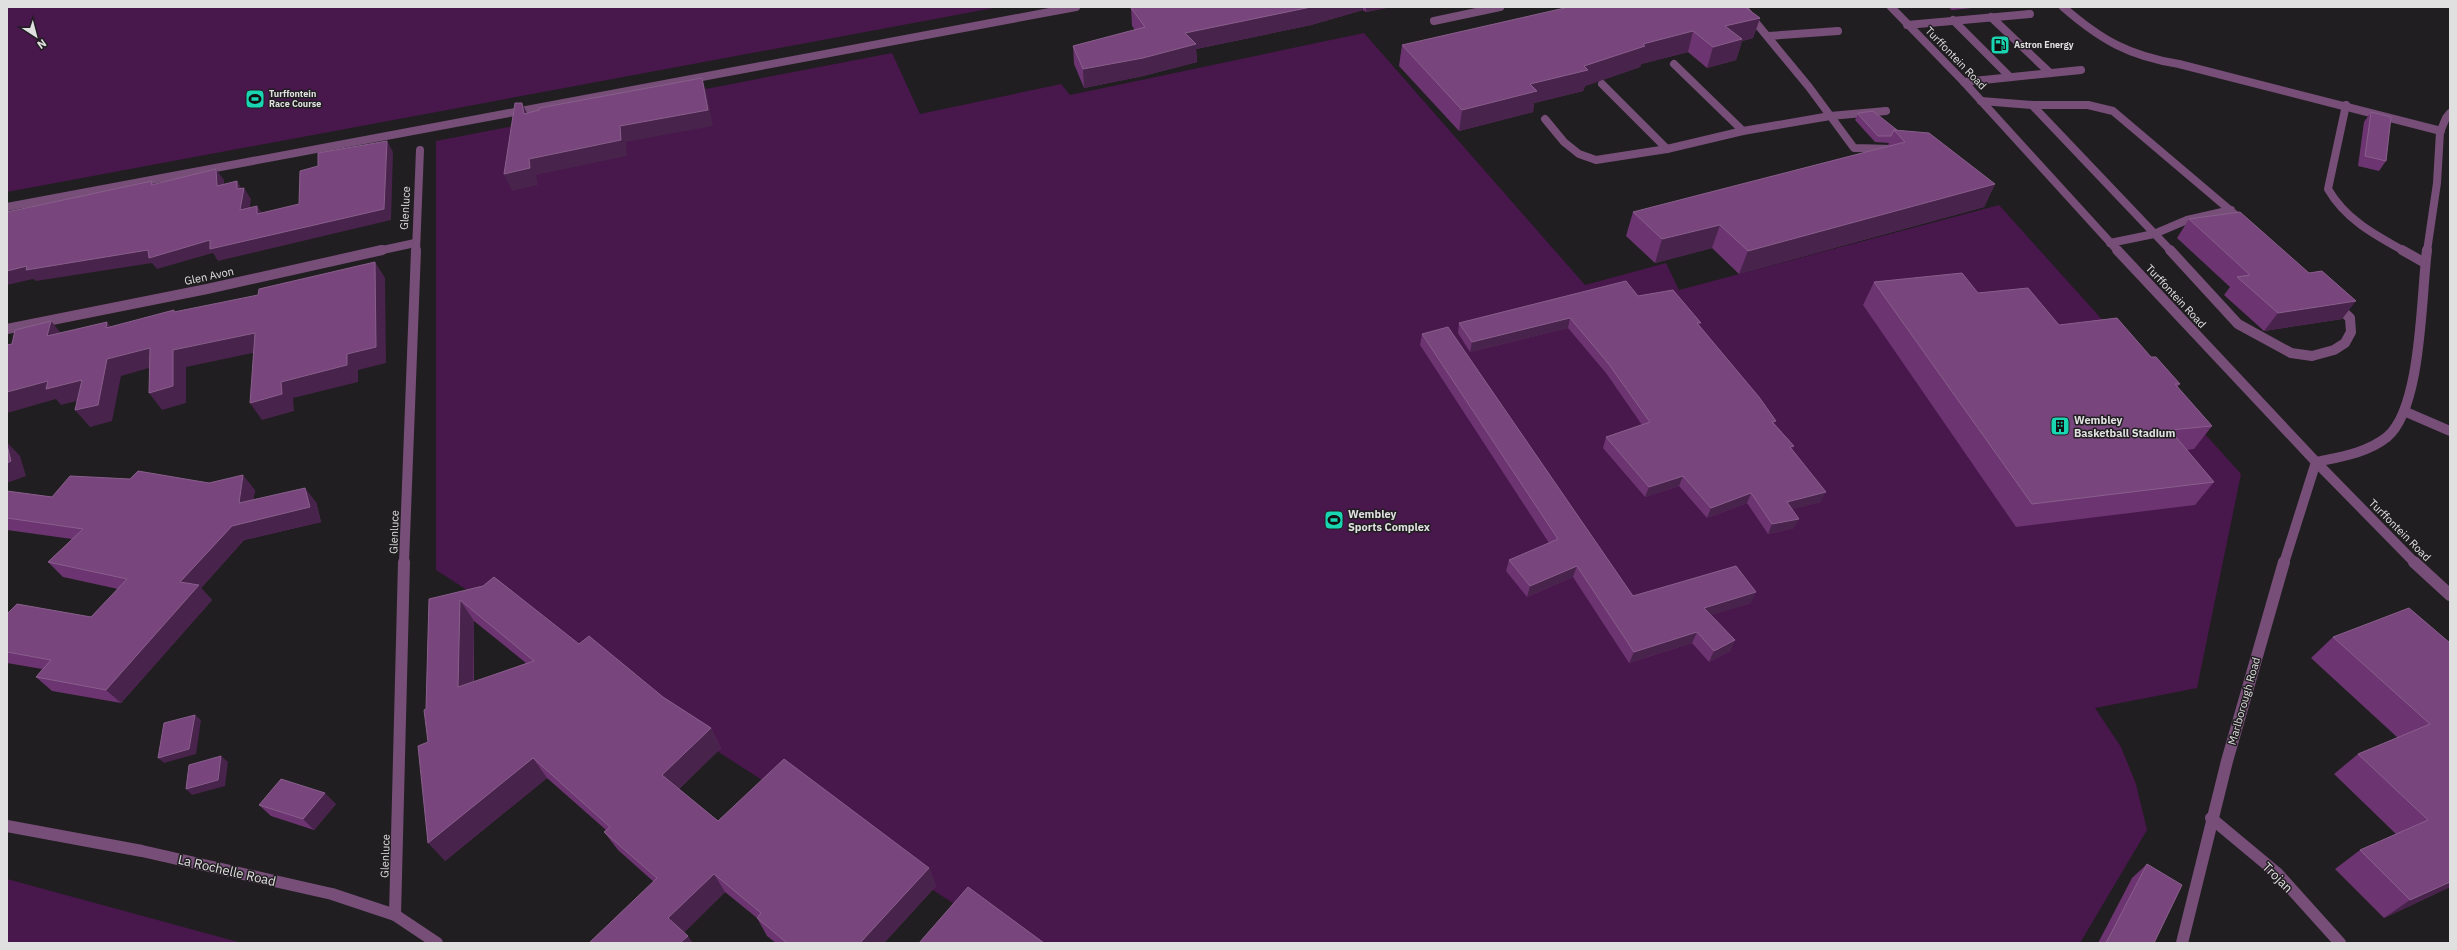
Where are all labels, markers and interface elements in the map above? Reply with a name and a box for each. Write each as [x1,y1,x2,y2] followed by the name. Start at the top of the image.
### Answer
[16,16,56,56] north arrow
[1922,24,1990,92] street label: Turffontein Road
[1989,34,2011,56] fuel station icon: Astron Energy
[35,36,49,52] text: N
[2014,39,2074,50] place label: Astron Energy
[244,88,266,110] sports icon: Turffontein Race Course
[269,88,321,109] place label: Turffontein Race Course
[397,186,413,230] street label: Glenluce
[2143,261,2209,331] street label: Turffontein Road
[183,264,235,288] street label: Glen Avon
[2074,413,2175,440] place label: Wembley Basketball Stadium
[2049,415,2071,437] building icon: Wembley Basketball Stadium
[2366,496,2434,564] street label: Turffontein Road
[1348,507,1430,534] place label: Wembley Sports Complex
[1323,509,1345,531] sports icon: Wembley Sports Complex
[386,510,402,554] street label: Glenluce
[2225,655,2263,747] street label: Marlborough Road
[377,834,393,878] street label: Glenluce
[176,851,278,890] street label: La Rochelle Road
[2259,858,2297,896] street label: Trojan

